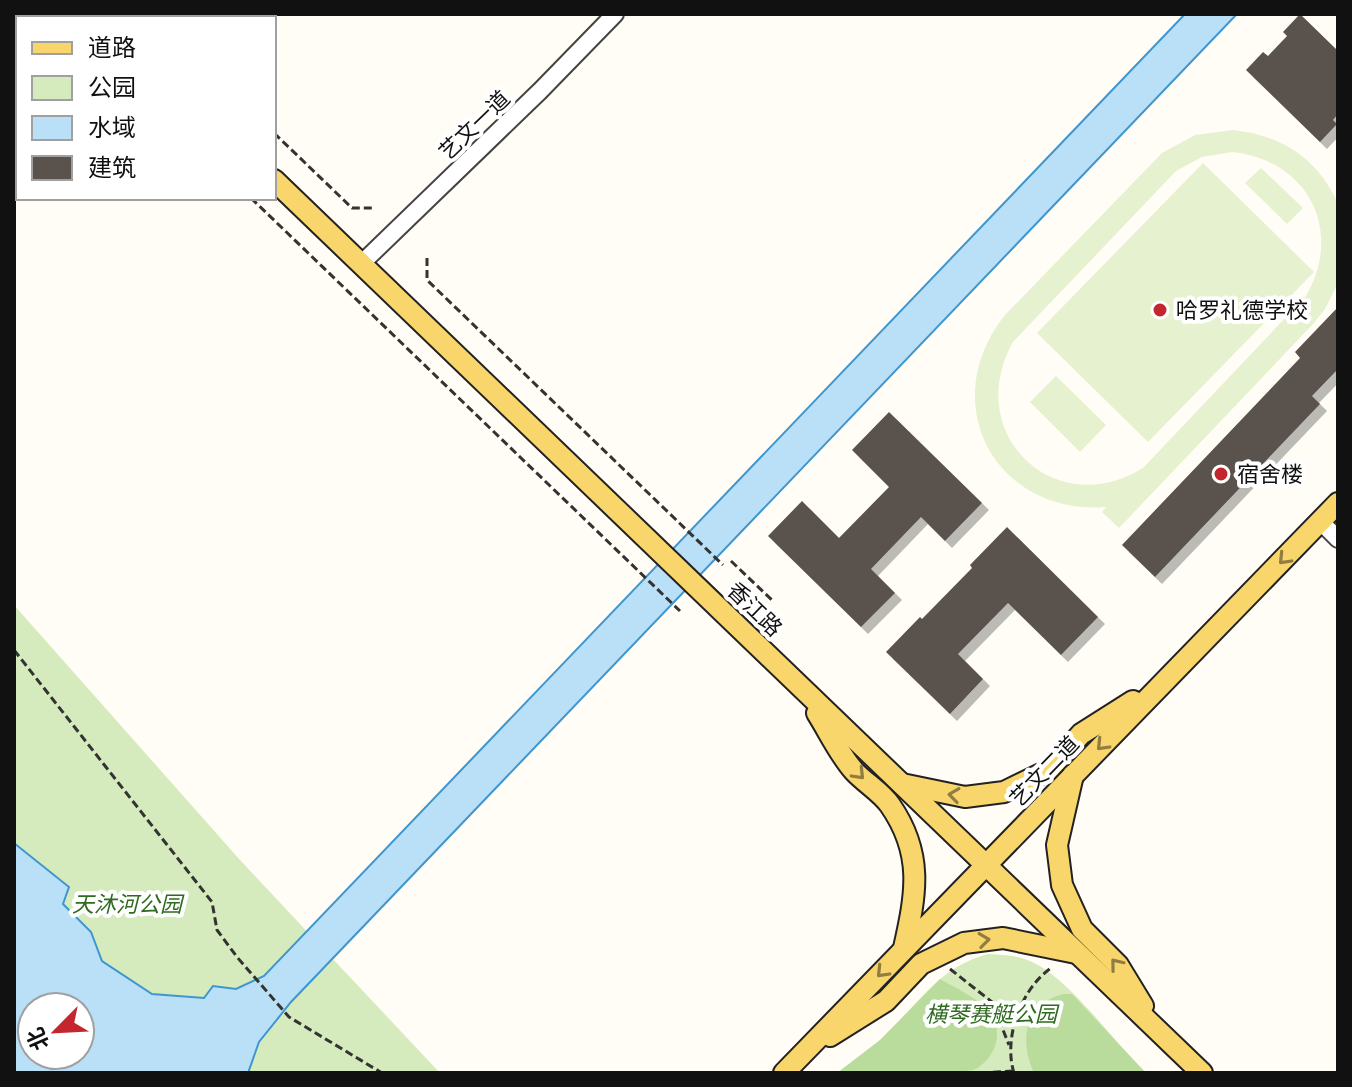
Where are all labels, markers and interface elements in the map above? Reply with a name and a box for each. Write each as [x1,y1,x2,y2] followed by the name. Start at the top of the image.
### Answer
[16,16,276,200] legend
[88,35,136,61] text: 道路
[88,75,136,101] text: 公园
[434,86,515,165] street label: 艺文一道
[88,115,136,141] text: 水域
[88,155,136,181] text: 建筑
[1176,298,1308,323] place label: 哈罗礼德学校
[1151,301,1169,319] marker: 哈罗礼德学校
[1237,462,1303,487] place label: 宿舍楼
[1212,465,1230,483] marker: 宿舍楼
[1278,550,1293,564] one-way arrow
[722,577,787,641] street label: 香江路
[1005,731,1084,812] street label: 艺文二道
[1097,736,1112,750] one-way arrow
[849,765,864,779] one-way arrow
[947,787,961,804] one-way arrow
[72,892,185,917] park label: 天沐河公园
[978,931,991,948] one-way arrow
[1111,959,1125,974] one-way arrow
[877,963,891,977] one-way arrow
[16,991,96,1071] north arrow
[925,1002,1060,1027] park label: 横琴赛艇公园
[22,1024,54,1054] text: 北

